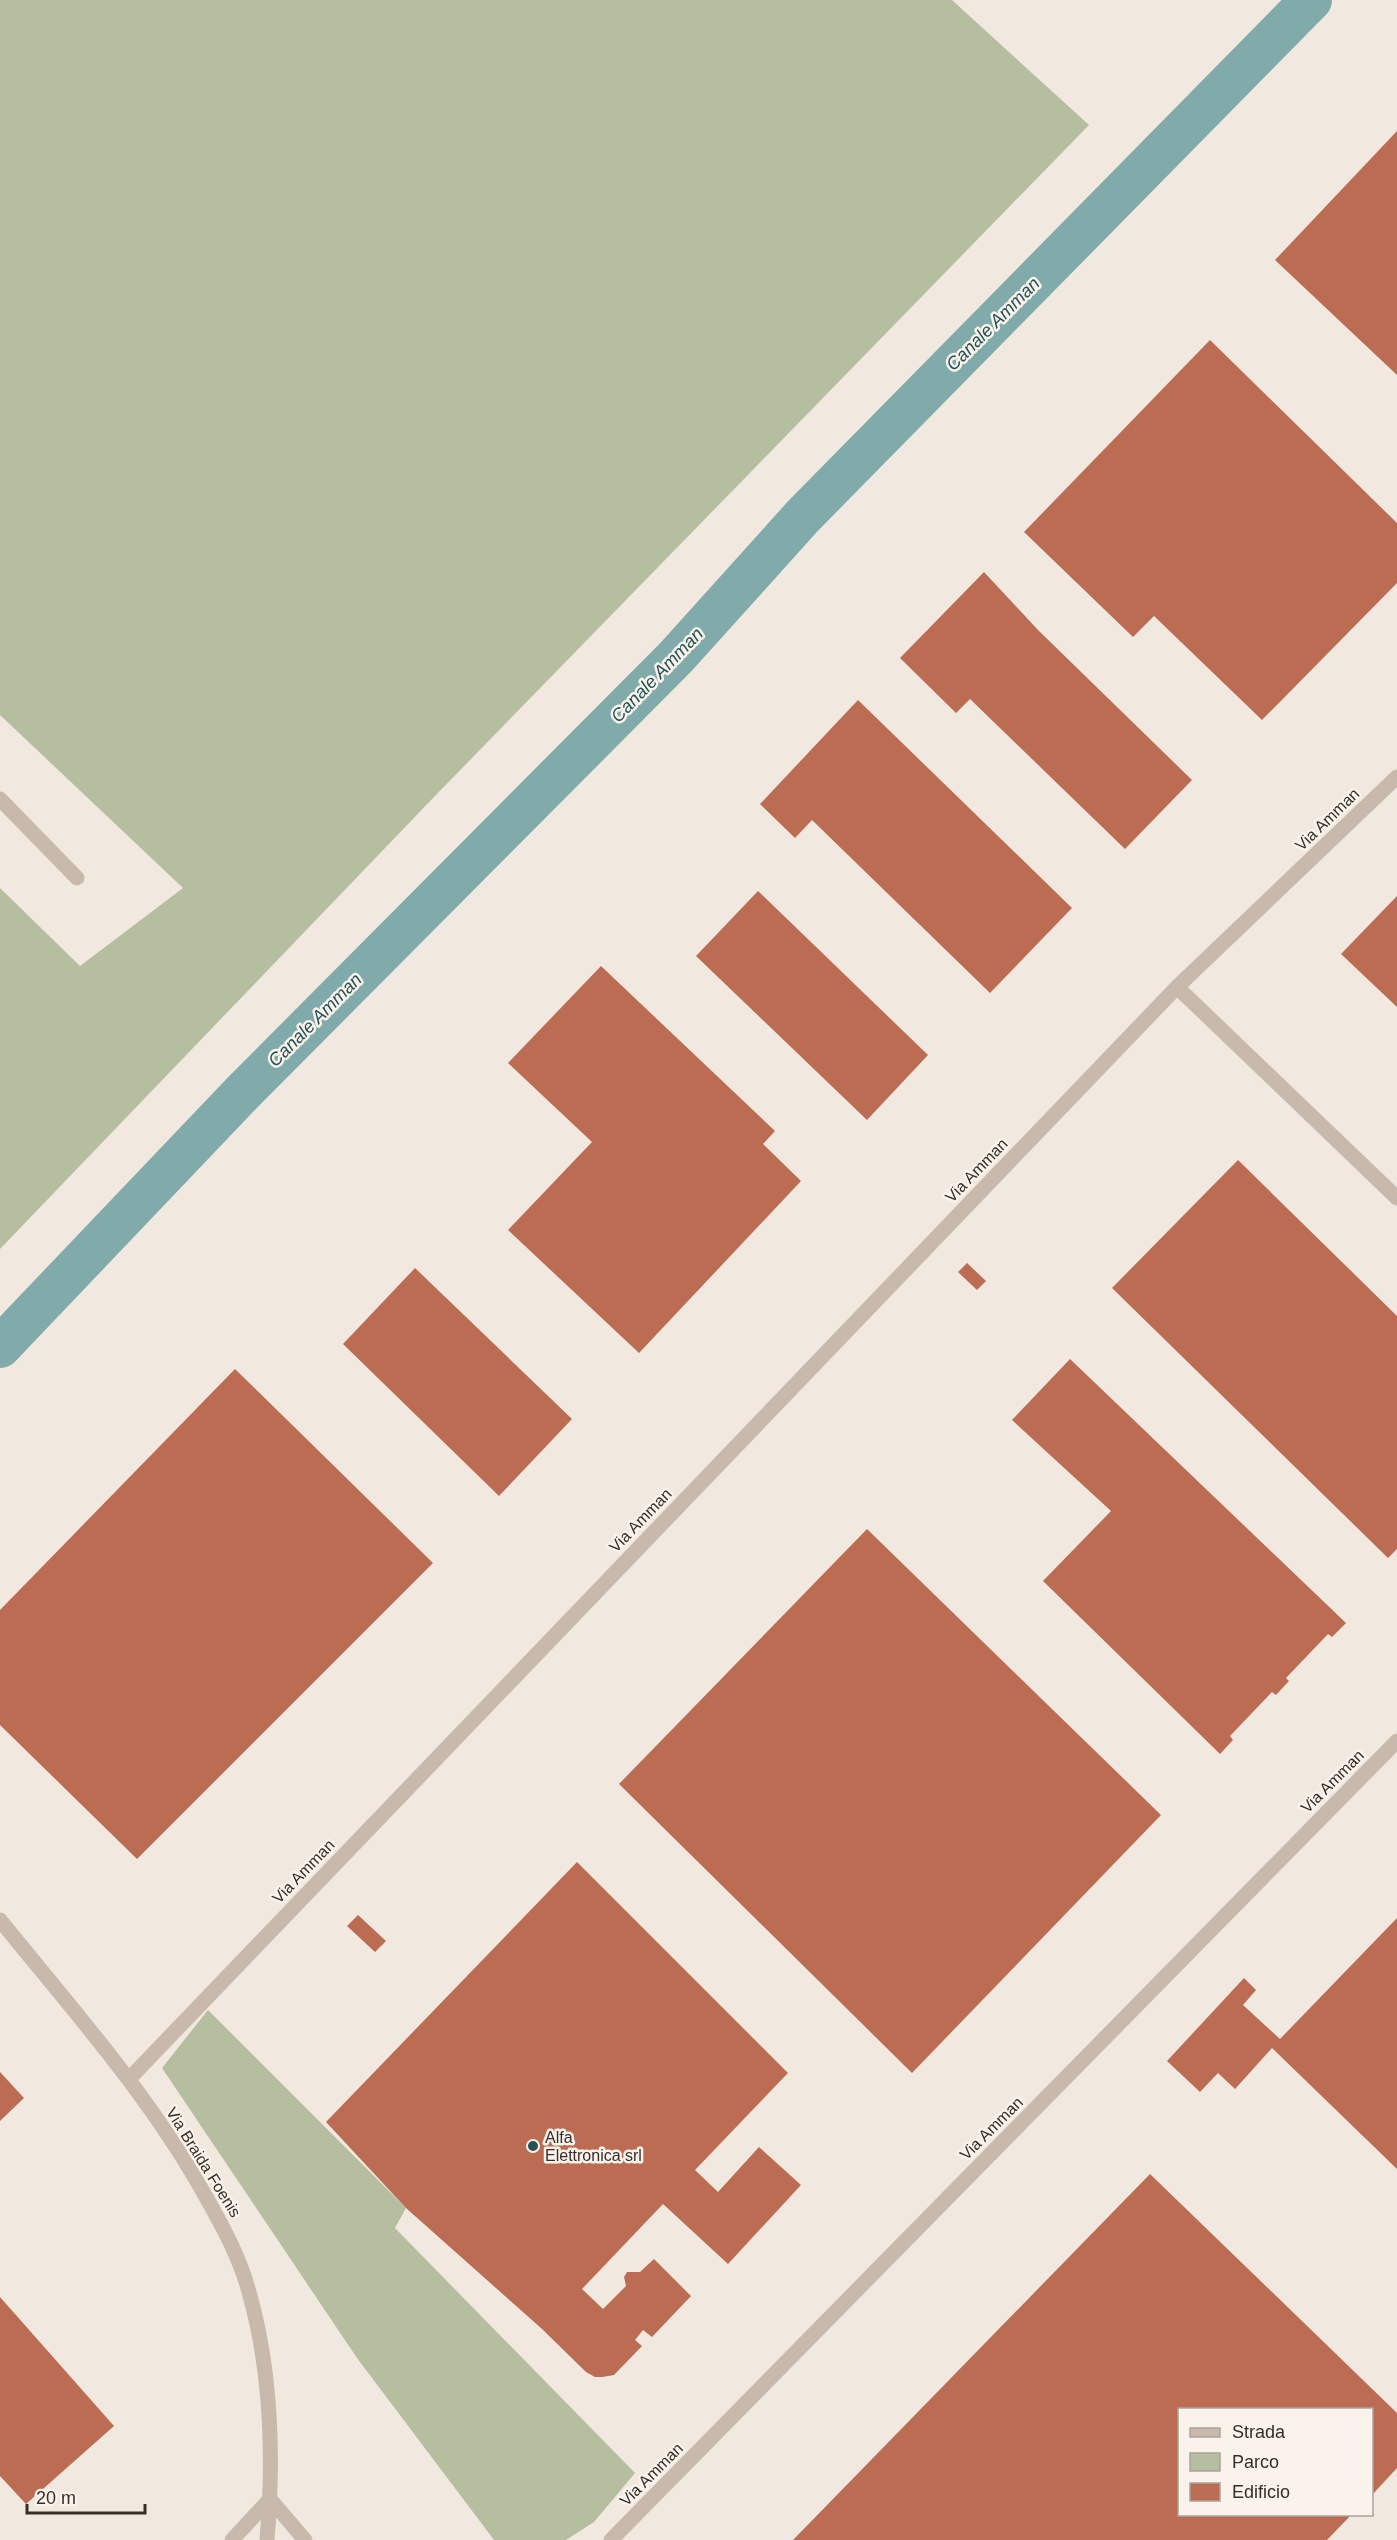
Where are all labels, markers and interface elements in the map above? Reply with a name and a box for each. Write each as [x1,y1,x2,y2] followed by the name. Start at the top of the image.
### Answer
[942,273,1044,375] water label: Canale Amman
[607,624,707,726] water label: Canale Amman
[1292,785,1363,854] street label: Via Amman
[264,969,366,1071] water label: Canale Amman
[942,1135,1011,1206] street label: Via Amman
[606,1485,675,1556] street label: Via Amman
[1298,1747,1367,1816] street label: Via Amman
[269,1836,338,1907] street label: Via Amman
[957,2094,1026,2163] street label: Via Amman
[163,2104,244,2220] street label: Via Braida Foenis
[545,2129,642,2164] place label: Alfa Elettronica srl
[526,2139,540,2153] marker: Alfa Elettronica srl
[1178,2408,1373,2516] legend
[1232,2422,1286,2442] text: Strada
[617,2440,686,2509] street label: Via Amman
[1232,2452,1279,2472] text: Parco
[27,2477,146,2515] scale bar
[1232,2482,1290,2502] text: Edificio
[36,2488,76,2508] text: 20 m

